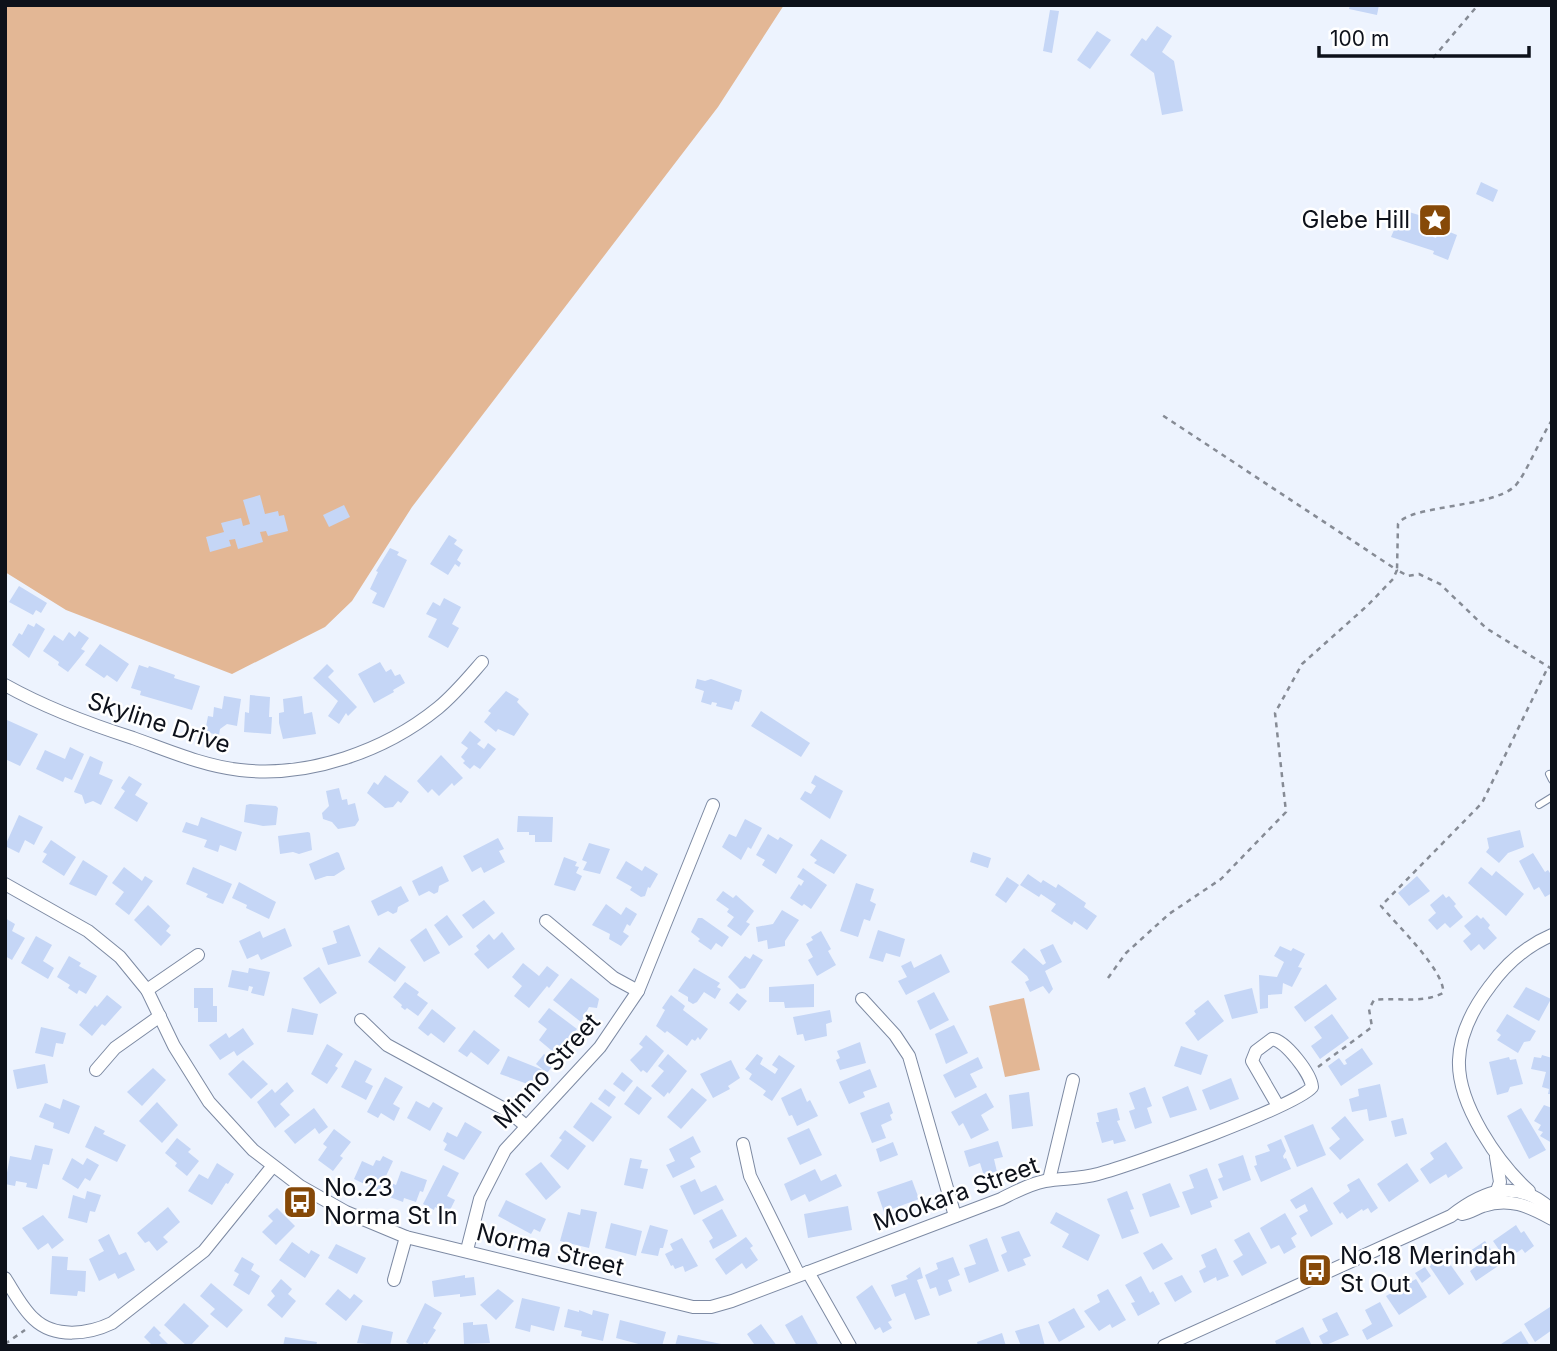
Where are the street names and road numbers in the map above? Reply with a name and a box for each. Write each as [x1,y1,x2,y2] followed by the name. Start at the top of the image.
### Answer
[84,686,234,759] street label: Skyline Drive
[487,1007,606,1134] street label: Minno Street
[869,1150,1043,1237] street label: Mookara Street
[473,1217,627,1282] street label: Norma Street

